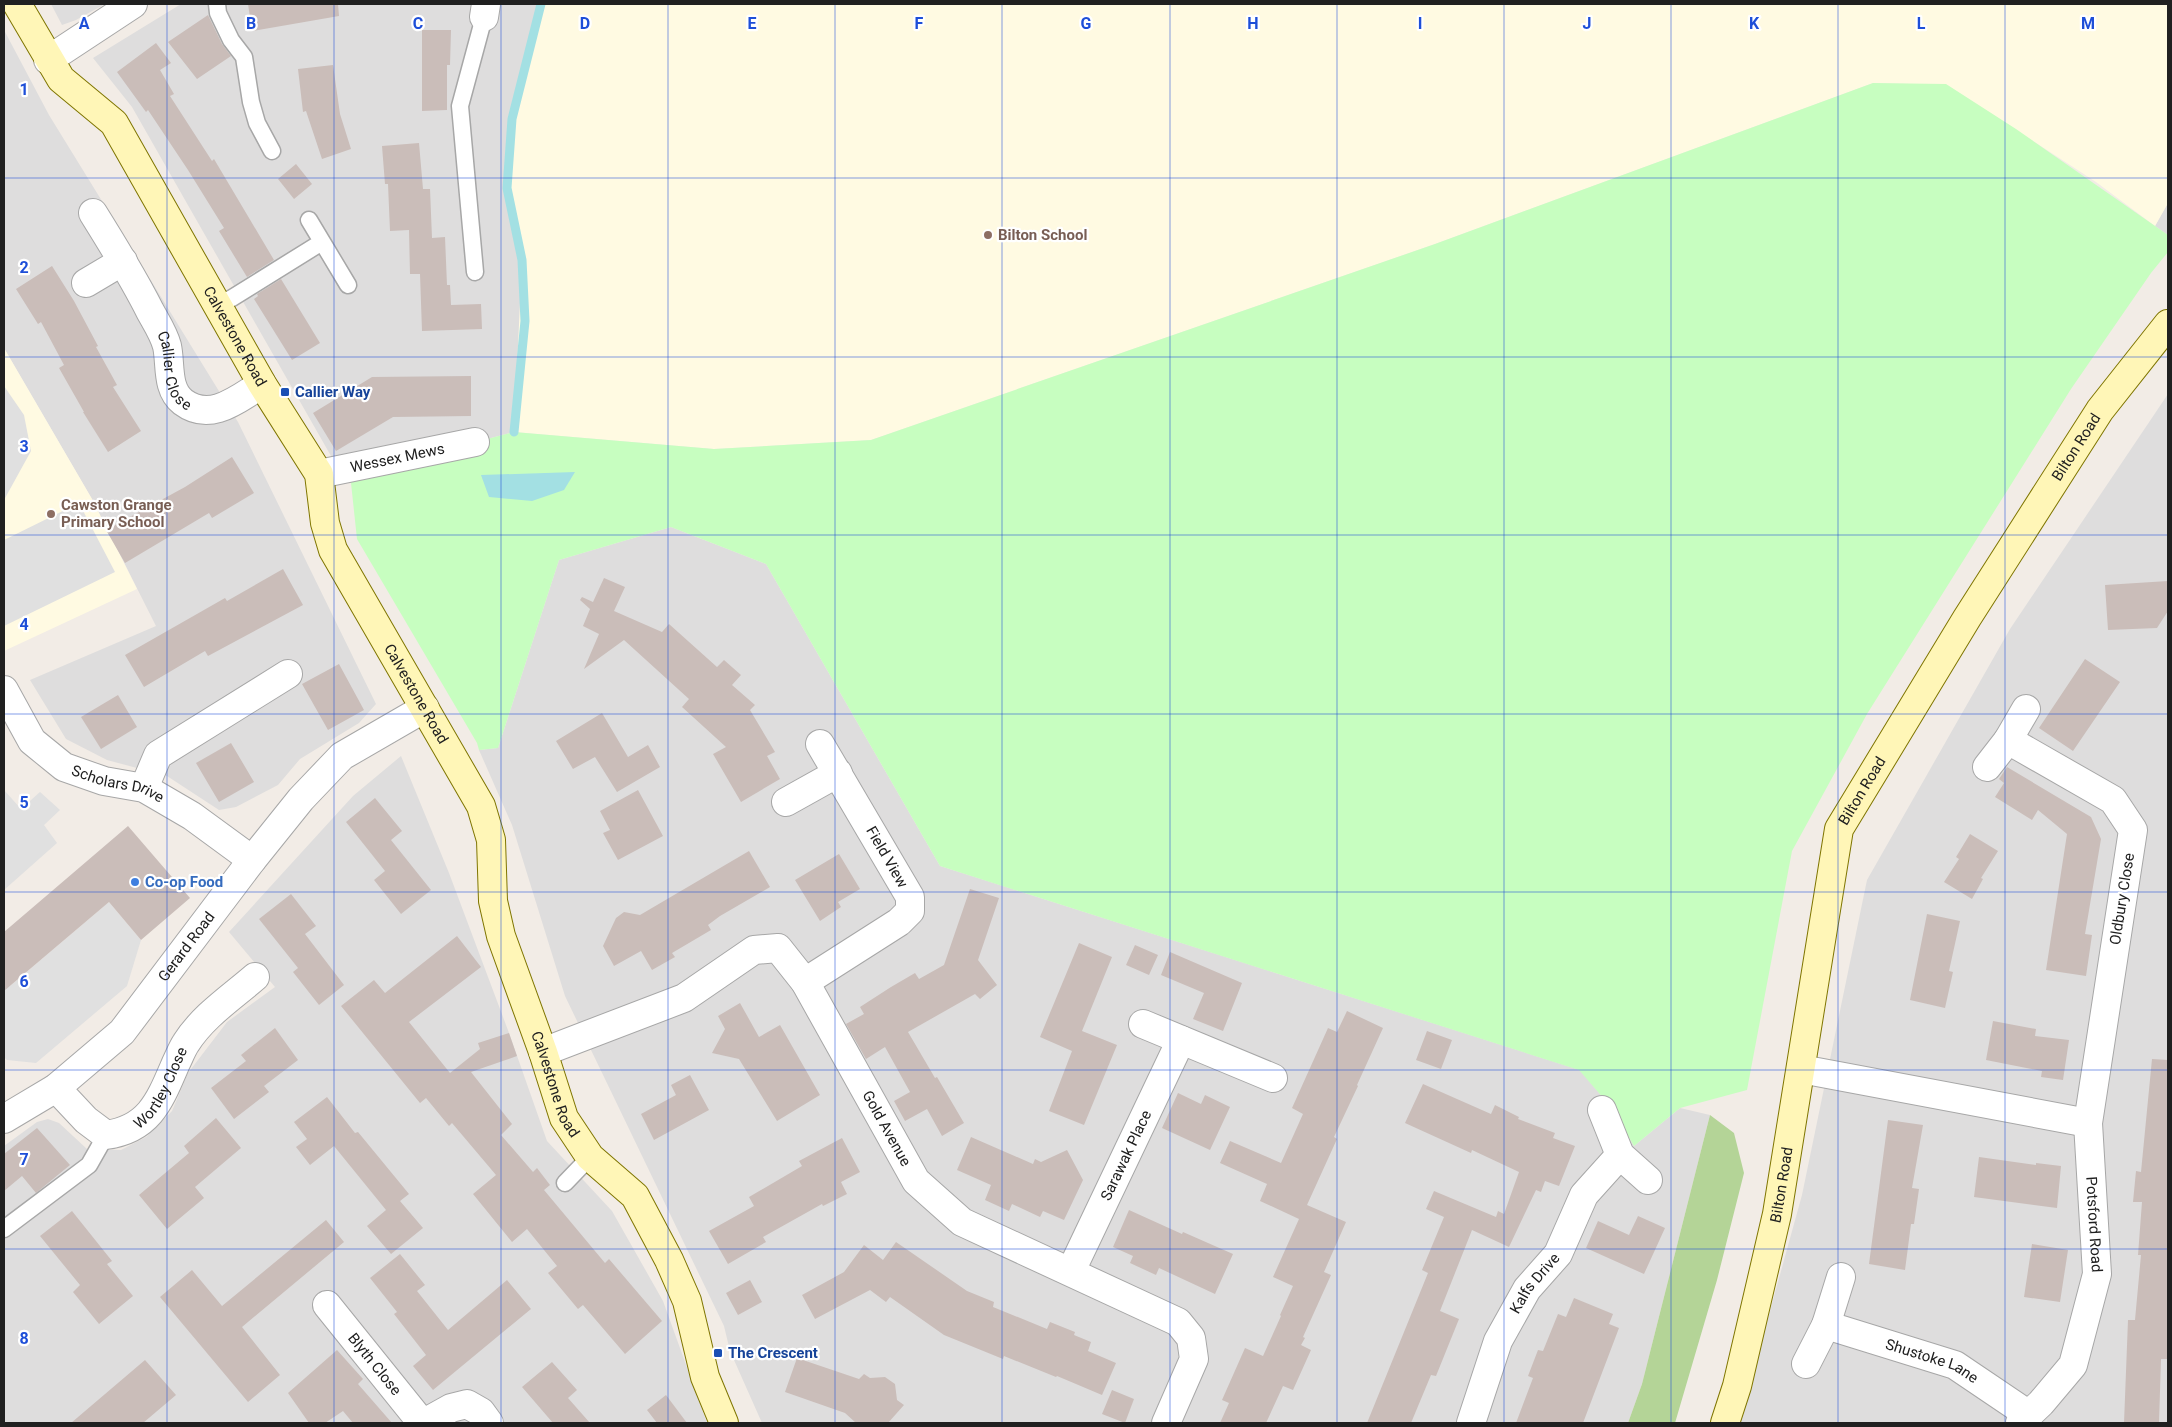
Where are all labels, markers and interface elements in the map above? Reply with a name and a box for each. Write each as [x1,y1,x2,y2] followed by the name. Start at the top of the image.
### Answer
[79,14,90,33] text: A
[246,14,256,33] text: B
[413,14,423,33] text: C
[580,14,590,33] text: D
[748,14,757,33] text: E
[915,14,924,33] text: F
[1081,14,1092,33] text: G
[1247,14,1259,33] text: H
[1418,14,1422,33] text: I
[1583,14,1591,33] text: J
[1749,14,1760,33] text: K
[1917,14,1926,33] text: L
[2081,14,2095,33] text: M
[19,80,29,99] text: 1
[998,226,1087,244] place label: Bilton School
[982,229,994,241] marker: Bilton School
[19,258,29,277] text: 2
[199,283,270,390] street label: Calvestone Road
[153,328,195,414] street label: Callier Close
[295,383,371,401] place label: Callier Way
[279,386,291,398] marker: Callier Way
[2048,410,2104,484] street label: Bilton Road
[19,437,29,456] text: 3
[349,439,446,476] street label: Wessex Mews
[61,496,172,531] place label: Cawston Grange Primary School
[45,508,57,520] marker: Cawston Grange Primary School
[19,615,29,634] text: 4
[380,641,452,747] street label: Calvestone Road
[1835,754,1890,828] street label: Bilton Road
[69,761,167,807] street label: Scholars Drive
[19,793,29,812] text: 5
[862,823,912,891] street label: Field View
[2106,852,2138,946] street label: Oldbury Close
[145,873,223,891] place label: Co-op Food
[129,876,141,888] marker: Co-op Food
[154,908,219,985] street label: Gerard Road
[19,972,29,991] text: 6
[527,1029,583,1141] street label: Calvestone Road
[130,1044,191,1133] street label: Wortley Close
[858,1087,915,1169] street label: Gold Avenue
[1097,1107,1155,1204] street label: Sarawak Place
[1766,1146,1797,1225] street label: Bilton Road
[19,1150,29,1169] text: 7
[2082,1176,2106,1273] street label: Potsford Road
[1506,1249,1564,1317] street label: Kalfs Drive
[19,1329,29,1348] text: 8
[344,1329,405,1399] street label: Blyth Close
[1883,1335,1982,1387] street label: Shustoke Lane
[728,1344,818,1362] place label: The Crescent
[712,1347,724,1359] marker: The Crescent

